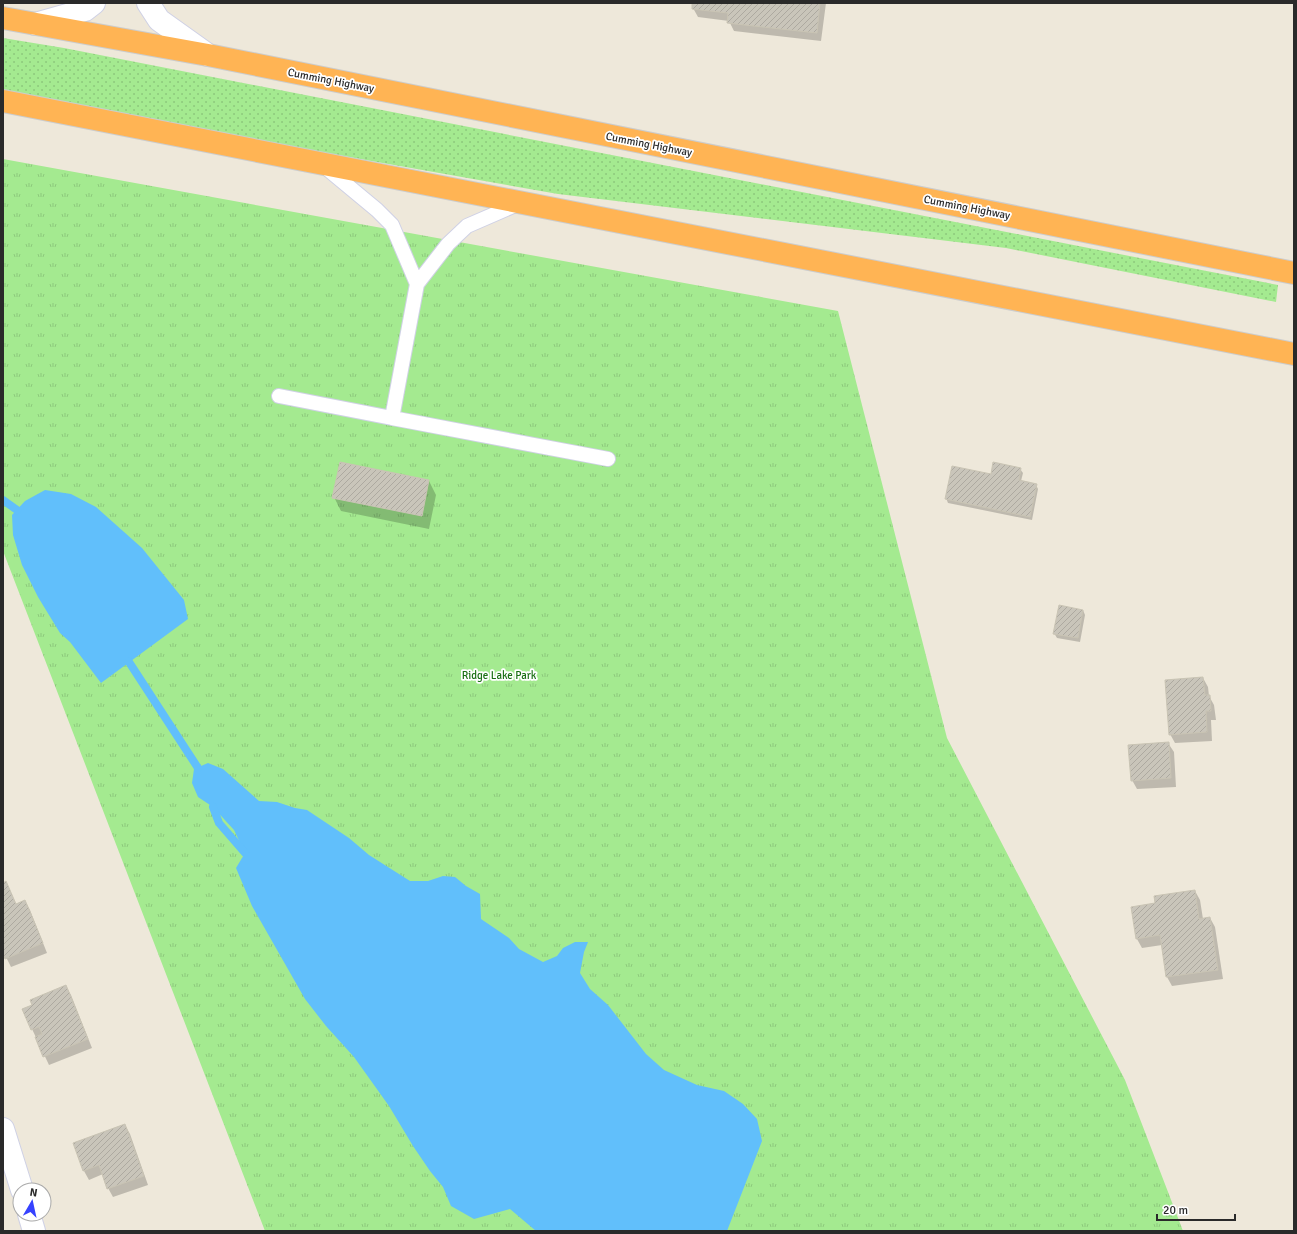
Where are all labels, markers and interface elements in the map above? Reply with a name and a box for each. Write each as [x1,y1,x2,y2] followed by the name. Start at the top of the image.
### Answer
[287,66,376,95] street label: Cumming Highway
[605,130,694,159] street label: Cumming Highway
[923,193,1012,222] street label: Cumming Highway
[462,669,537,682] park label: Ridge Lake Park
[12,1182,52,1222] north arrow
[29,1186,38,1200] text: N
[1157,1196,1235,1222] scale bar
[1163,1203,1188,1218] text: 20 m

